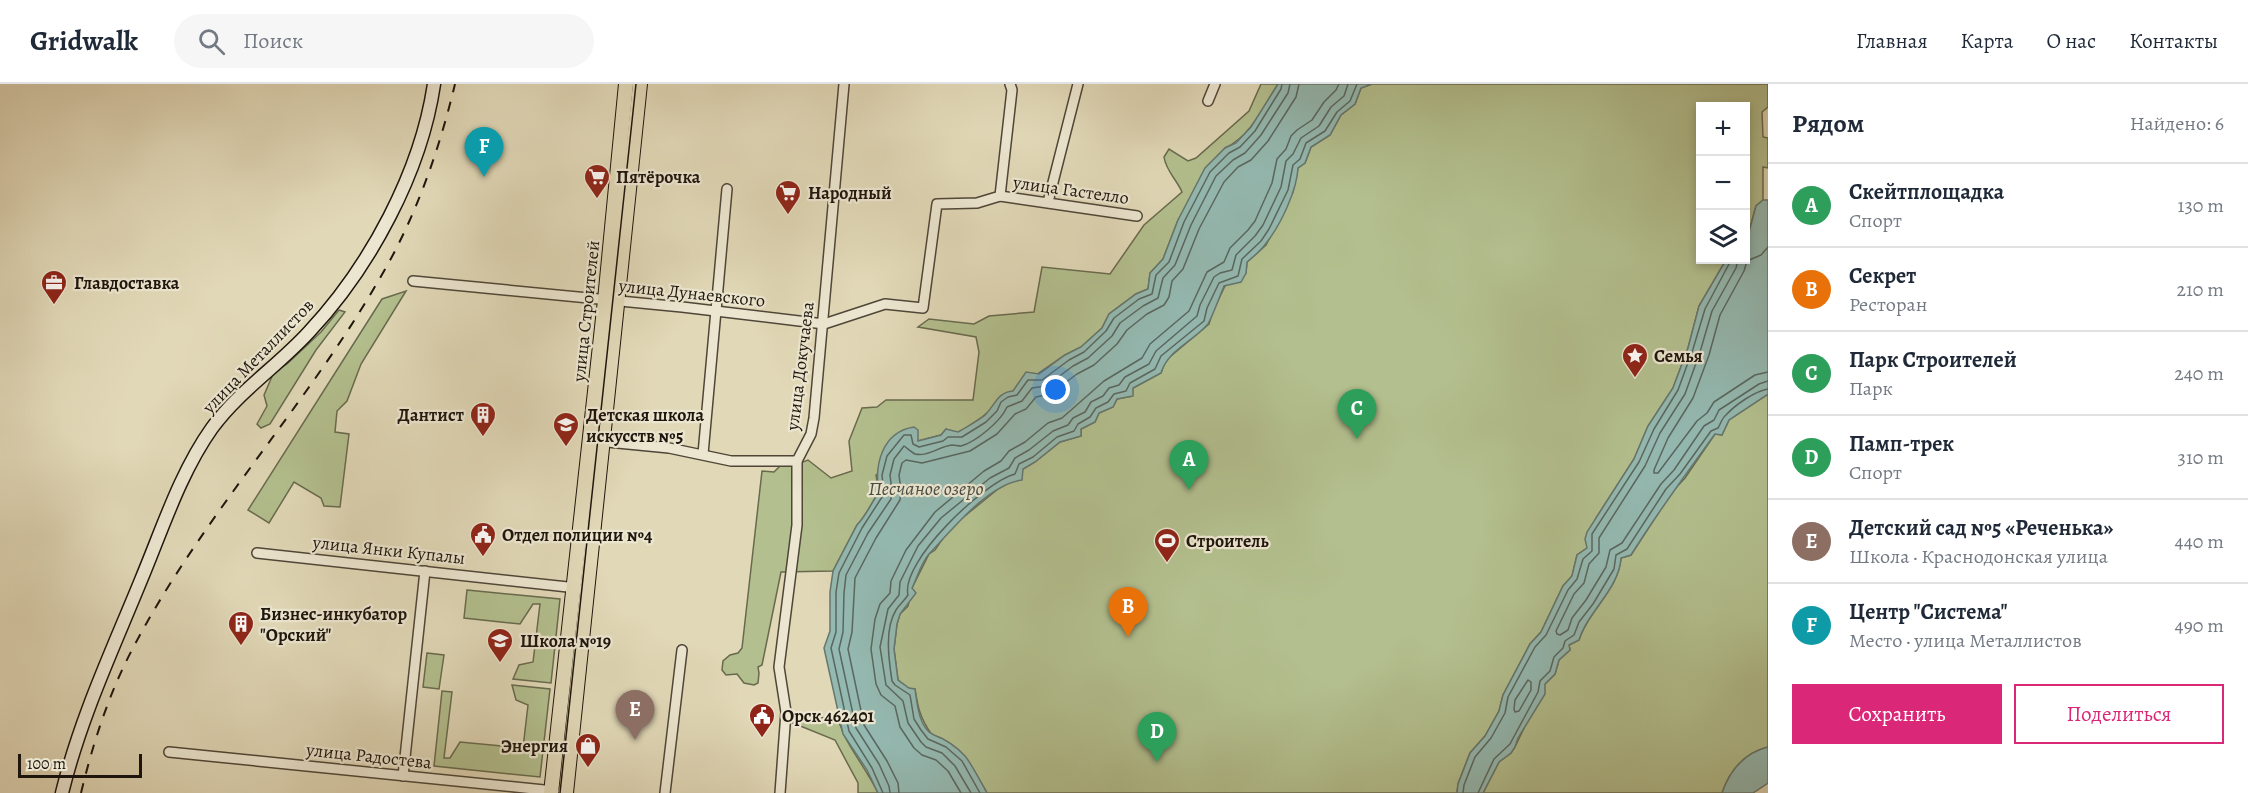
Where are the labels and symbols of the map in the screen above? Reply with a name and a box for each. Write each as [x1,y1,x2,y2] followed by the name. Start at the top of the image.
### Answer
[464,128,504,177] pin: F
[582,162,612,200] supermarket icon: Пятёрочка
[616,165,701,189] place label: Пятёрочка
[1011,170,1130,210] street label: улица Гастелло
[773,178,803,216] supermarket icon: Народный
[808,181,892,205] place label: Народный
[567,239,605,384] street label: улица Строителей
[39,268,69,306] office icon: Главдоставка
[74,271,180,295] place label: Главдоставка
[617,273,766,313] street label: улица Дунаевского
[196,293,319,419] street label: улица Металлистов
[780,300,820,433] street label: улица Докучаева
[1620,341,1650,379] place icon: Семья
[1654,344,1703,368] place label: Семья
[1041,375,1070,404] your location
[1338,390,1376,439] pin: C
[468,400,498,438] building icon: Дантист
[398,403,464,427] place label: Дантист
[586,403,705,448] place label: Детская школа искусств №5
[551,410,581,448] school or university icon: Детская школа искусств №5
[1170,440,1208,490] pin: A
[868,475,984,502] water label: Песчаное озеро
[468,520,498,558] public building icon: Отдел полиции №4
[502,523,653,547] place label: Отдел полиции №4
[1152,526,1182,564] sports icon: Строитель
[1186,529,1269,553] place label: Строитель
[311,530,466,570] street label: улица Янки Купалы
[1108,588,1148,637] pin: B
[260,602,407,647] place label: Бизнес-инкубатор "Орский"
[226,609,256,647] building icon: Бизнес-инкубатор "Орский"
[485,626,515,664] school or university icon: Школа №19
[520,629,611,653] place label: Школа №19
[616,690,654,740] pin: E
[747,701,777,739] public building icon: Орск 462401
[782,704,874,728] place label: Орск 462401
[1138,712,1176,762] pin: D
[573,731,603,769] shop icon: Энергия
[501,734,568,758] place label: Энергия
[304,737,434,775] street label: улица Радостева
[18,751,142,778] scale bar

